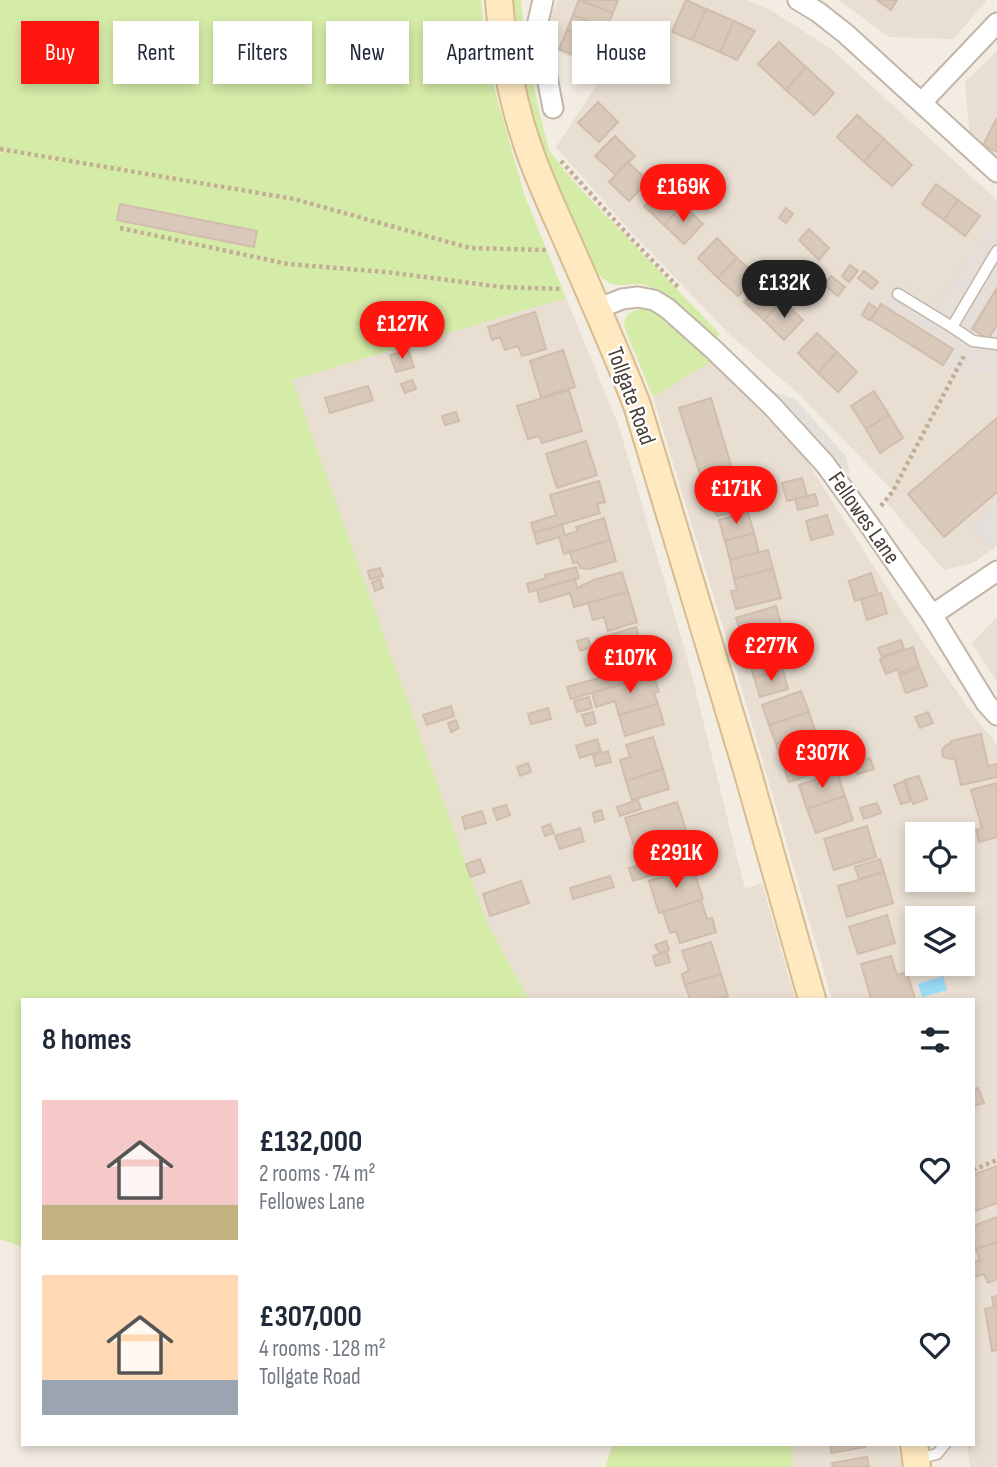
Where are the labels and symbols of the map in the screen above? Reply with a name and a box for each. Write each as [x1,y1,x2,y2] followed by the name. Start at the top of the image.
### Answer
[634,164,732,224] pin: £169K
[735,260,833,320] pin: £132K
[353,302,451,361] pin: £127K
[600,343,662,449] street label: Tollgate Road
[687,466,785,526] pin: £171K
[822,467,906,569] street label: Fellowes Lane
[722,624,820,683] pin: £277K
[581,636,679,695] pin: £107K
[773,730,871,790] pin: £307K
[627,830,725,890] pin: £291K

